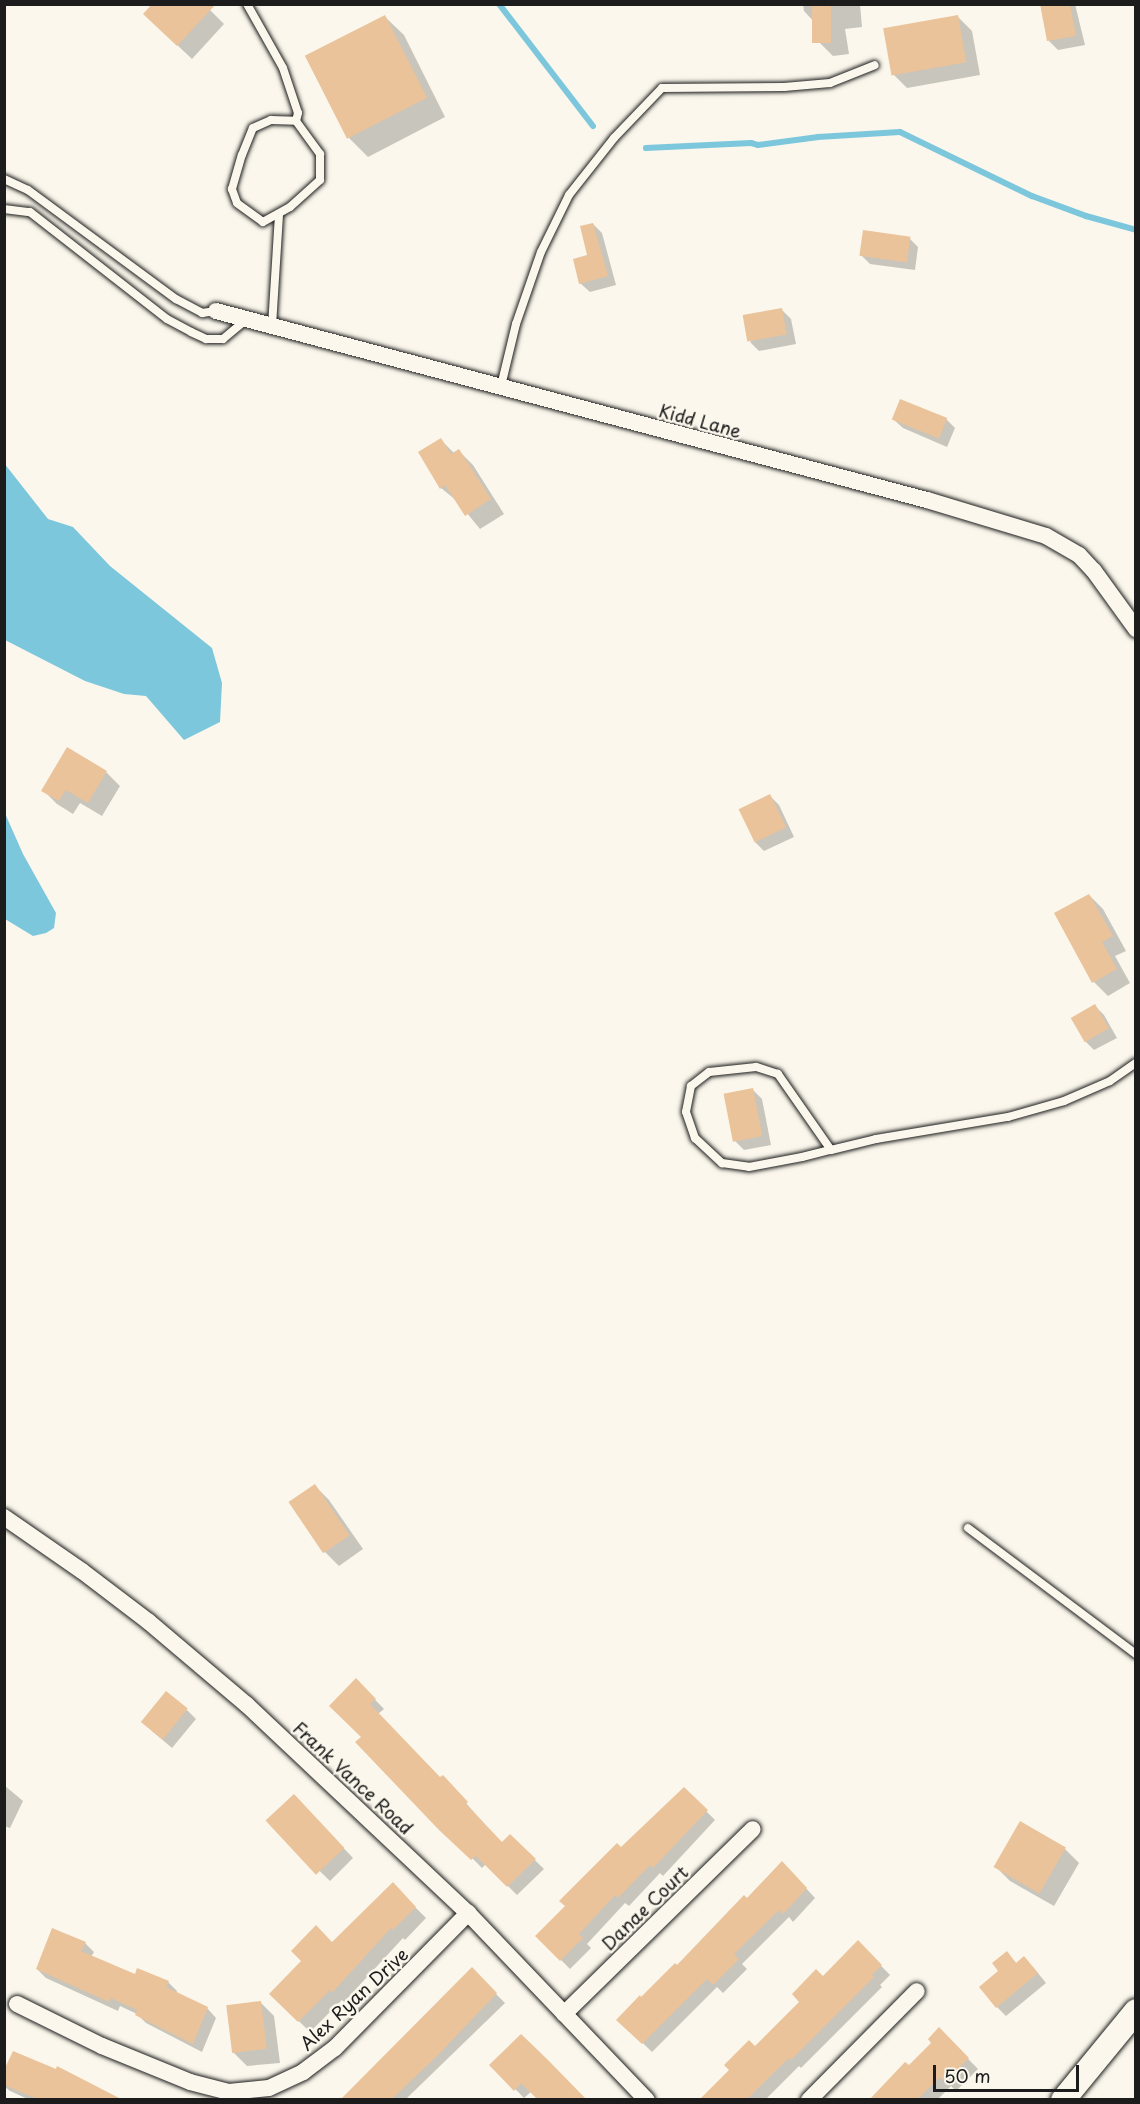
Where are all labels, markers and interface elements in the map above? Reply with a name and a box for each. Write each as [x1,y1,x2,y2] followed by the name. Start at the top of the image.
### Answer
[656,399,744,443] street label: Kidd Lane
[288,1717,418,1839] street label: Frank Vance Road
[597,1861,693,1955] street label: Danae Court
[295,1943,413,2055] street label: Alex Ryan Drive
[936,2053,1082,2091] scale bar
[944,2062,991,2089] text: 50 m

